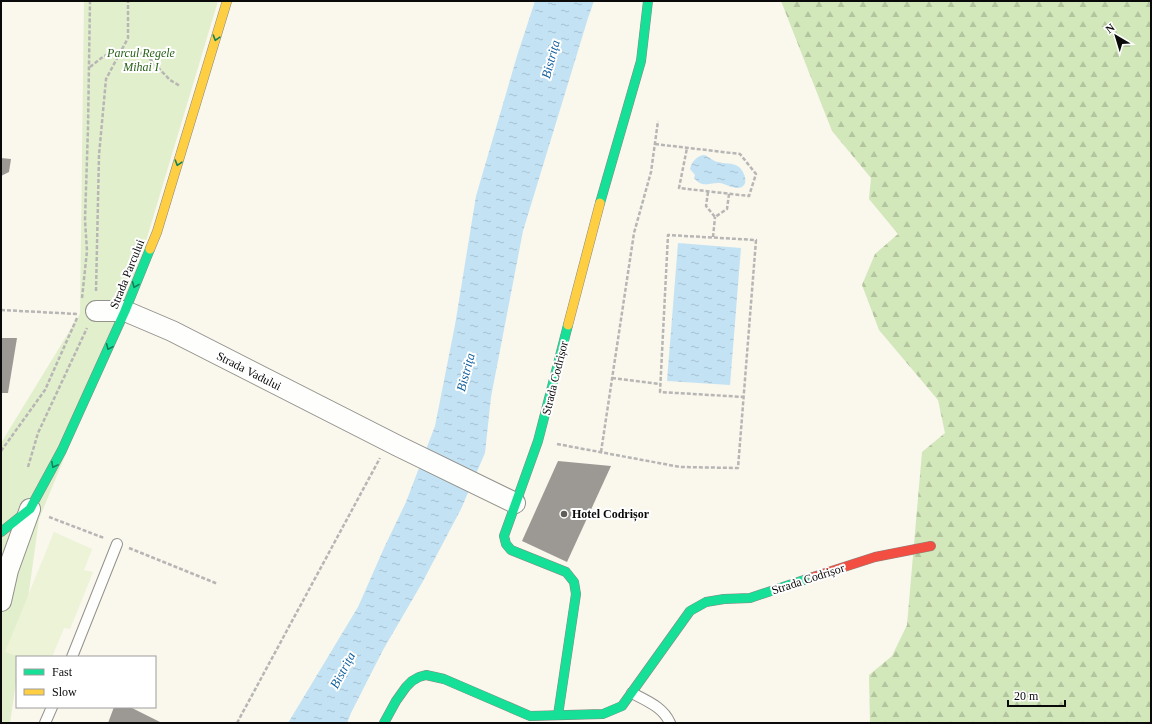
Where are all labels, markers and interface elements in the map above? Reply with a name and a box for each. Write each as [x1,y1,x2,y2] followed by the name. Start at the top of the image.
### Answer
[1096,16,1136,56] north arrow
[1103,21,1117,35] text: N
[212,35,221,42] one-way arrow
[538,38,563,80] water label: Bistrița
[106,46,176,74] park label: Parcul Regele Mihai I
[174,159,183,166] one-way arrow
[107,237,148,311] street label: Strada Parcului
[132,282,140,289] one-way arrow
[539,340,571,416] street label: Strada Codrișor
[105,343,113,350] one-way arrow
[214,349,284,394] street label: Strada Vadului
[453,351,478,393] water label: Bistrița
[51,461,58,468] one-way arrow
[572,507,650,522] place label: Hotel Codrișor
[559,509,569,519] marker: Hotel Codrișor
[770,561,846,597] street label: Strada Codrișor
[327,649,358,691] water label: Bistrița
[16,656,156,708] legend
[52,665,73,679] text: Fast
[1008,682,1065,708] scale bar
[52,685,77,699] text: Slow
[1014,689,1039,703] text: 20 m

